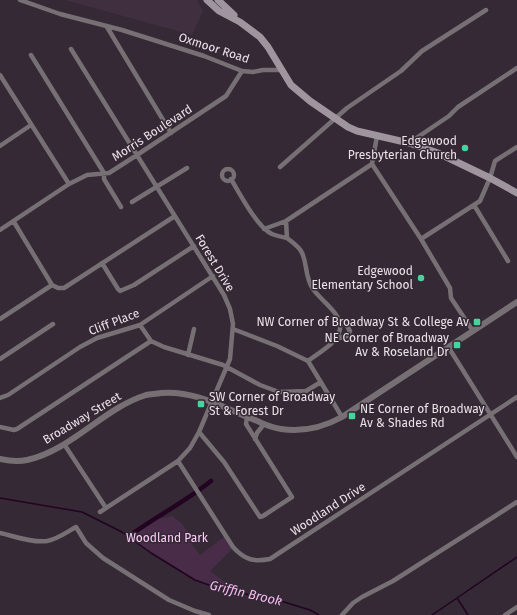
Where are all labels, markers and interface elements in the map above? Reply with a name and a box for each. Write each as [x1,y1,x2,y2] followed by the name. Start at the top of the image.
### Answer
[177,30,251,66] street label: Oxmoor Road
[109,102,195,164] street label: Morris Boulevard
[348,134,457,162] place label: Edgewood Presbyterian Church
[460,143,470,153] marker: Edgewood Presbyterian Church
[192,232,238,294] street label: Forest Drive
[311,264,413,292] place label: Edgewood Elementary School
[416,273,426,283] marker: Edgewood Elementary School
[86,306,142,338] street label: Cliff Place
[256,315,469,329] place label: NW Corner of Broadway St & College Av
[472,317,482,327] marker: NW Corner of Broadway St & College Av
[325,331,449,359] place label: NE Corner of Broadway Av & Roseland Dr
[452,340,462,350] marker: NE Corner of Broadway Av & Roseland Dr
[40,389,124,447] street label: Broadway Street
[209,390,335,418] place label: SW Corner of Broadway St & Forest Dr
[196,399,206,409] marker: SW Corner of Broadway St & Forest Dr
[360,402,484,430] place label: NE Corner of Broadway Av & Shades Rd
[347,411,357,421] marker: NE Corner of Broadway Av & Shades Rd
[288,480,368,538] street label: Woodland Drive
[126,531,209,545] park label: Woodland Park
[208,577,284,609] water label: Griffin Brook

